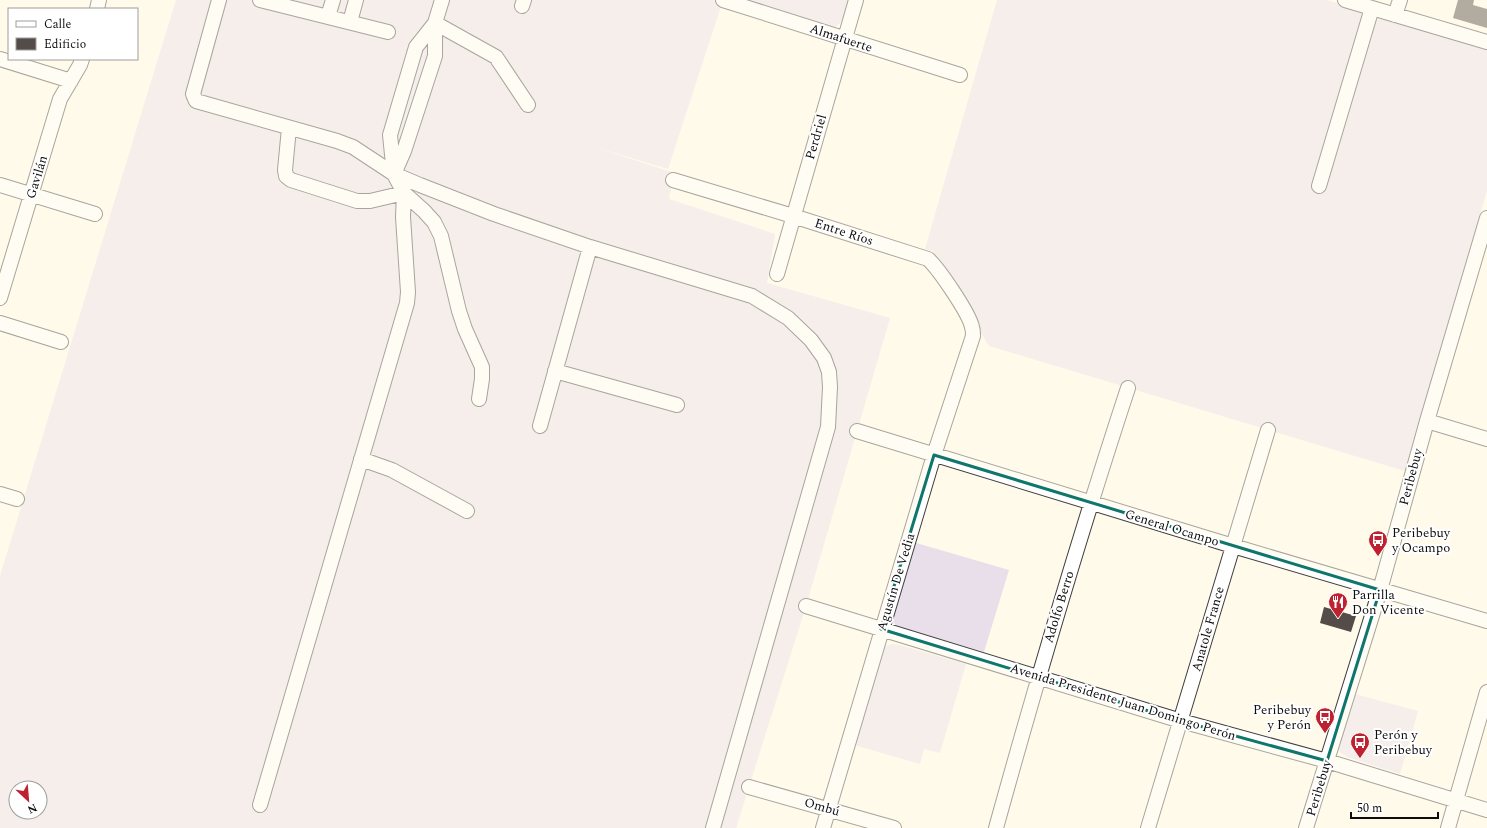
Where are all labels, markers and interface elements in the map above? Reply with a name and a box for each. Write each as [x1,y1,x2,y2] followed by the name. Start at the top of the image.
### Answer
[8,8,138,60] legend
[44,15,72,34] text: Calle
[807,18,875,58] street label: Almafuerte
[44,35,86,54] text: Edificio
[800,112,832,162] street label: Perdriel
[21,152,53,201] street label: Gavilán
[812,213,876,251] street label: Entre Ríos
[1394,446,1428,508] street label: Peribebuy
[1122,504,1222,552] street label: General Ocampo
[1391,523,1451,558] place label: Peribebuy y Ocampo
[1367,529,1389,557] bus stop icon: Peribebuy y Ocampo
[872,530,921,633] street label: Agustín De Vedia
[1039,568,1079,646] street label: Adolfo Berro
[1186,584,1230,674] street label: Anatole France
[1352,585,1425,620] place label: Parrilla Don Vicente
[1327,591,1349,619] restaurant icon: Parrilla Don Vicente
[1008,658,1239,746] street label: Avenida Presidente Juan Domingo Perón
[1253,700,1312,735] place label: Peribebuy y Perón
[1314,706,1336,734] bus stop icon: Peribebuy y Perón
[1374,725,1433,760] place label: Perón y Peribebuy
[1349,731,1371,759] bus stop icon: Perón y Peribebuy
[1301,757,1337,819] street label: Peribebuy
[8,780,48,820] north arrow
[802,792,842,822] street label: Ombú
[1351,794,1438,820] scale bar
[24,799,40,818] text: N
[1357,799,1382,818] text: 50 m

